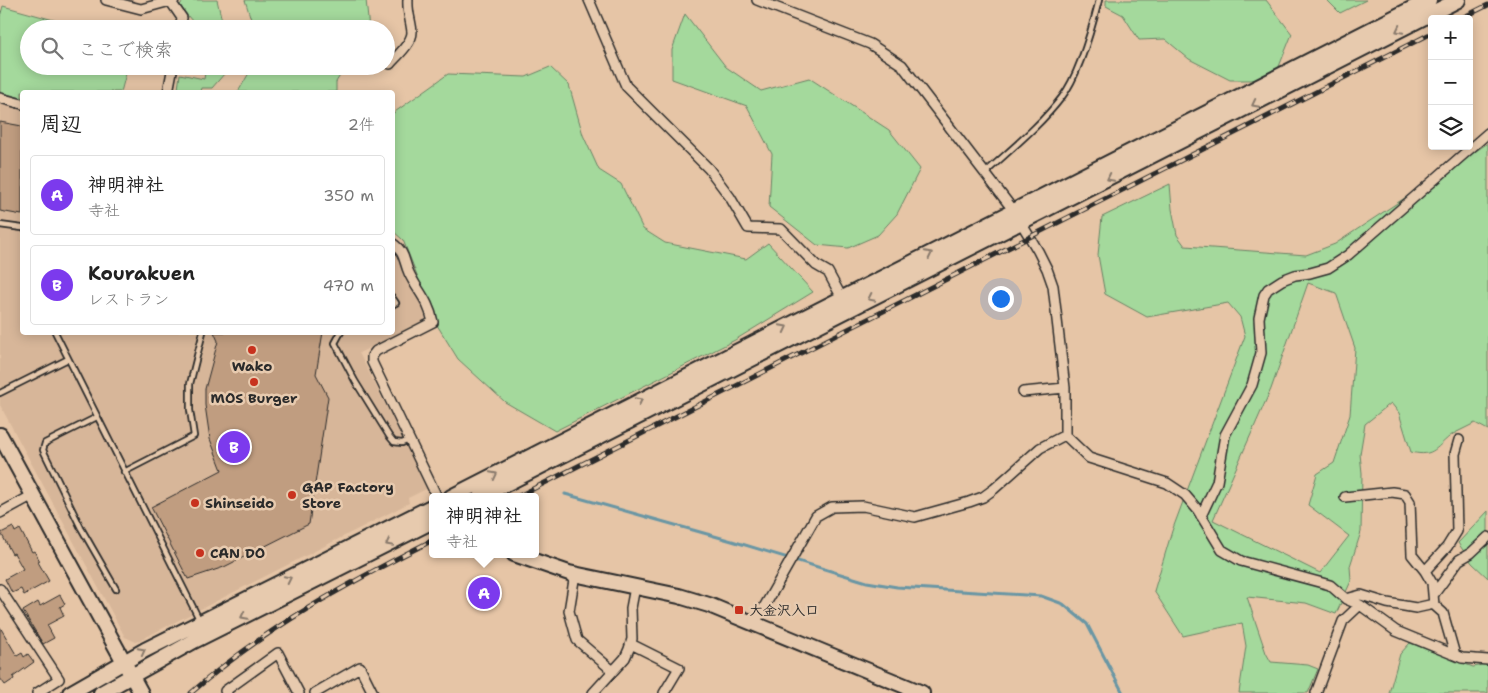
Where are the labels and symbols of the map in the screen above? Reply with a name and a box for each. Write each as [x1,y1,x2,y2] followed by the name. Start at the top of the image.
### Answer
[1395,24,1404,34] one-way arrow
[1251,98,1260,108] one-way arrow
[1106,172,1115,182] one-way arrow
[924,250,933,260] one-way arrow
[988,286,1014,312] your location
[867,292,876,302] one-way arrow
[779,324,788,334] one-way arrow
[246,344,258,356] marker: Wako
[232,357,272,375] place label: Wako
[248,376,260,388] marker: MOS Burger
[211,389,298,407] place label: MOS Burger
[634,397,643,407] one-way arrow
[218,428,250,466] pin: B
[489,471,498,481] one-way arrow
[302,478,394,512] place label: GAP Factory Store
[286,489,298,501] marker: GAP Factory Store
[205,494,274,512] place label: Shinseido
[189,497,201,509] marker: Shinseido
[385,537,394,547] one-way arrow
[210,544,265,562] place label: CAN DO
[194,547,206,559] marker: CAN DO
[468,574,500,612] pin: A
[283,575,292,585] one-way arrow
[749,601,819,619] place label: 大金沢入口
[733,604,745,616] marker: 大金沢入口
[240,610,249,620] one-way arrow
[137,647,146,657] one-way arrow

